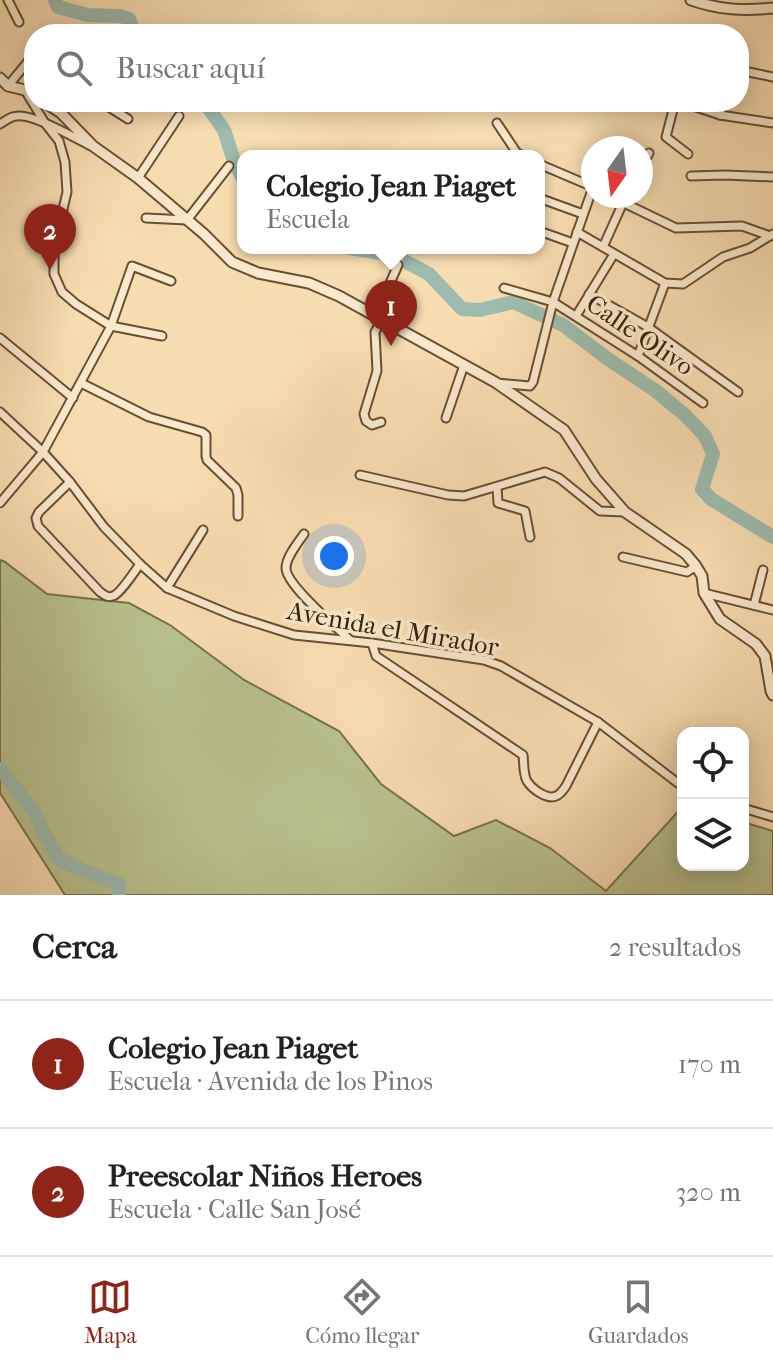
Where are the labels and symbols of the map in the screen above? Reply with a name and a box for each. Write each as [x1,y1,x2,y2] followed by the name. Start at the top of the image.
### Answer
[581,136,653,208] north arrow
[24,204,76,270] pin: 2
[365,280,417,346] pin: 1
[580,288,700,382] street label: Calle Olivo
[314,536,354,576] your location
[284,595,501,663] street label: Avenida el Mirador

